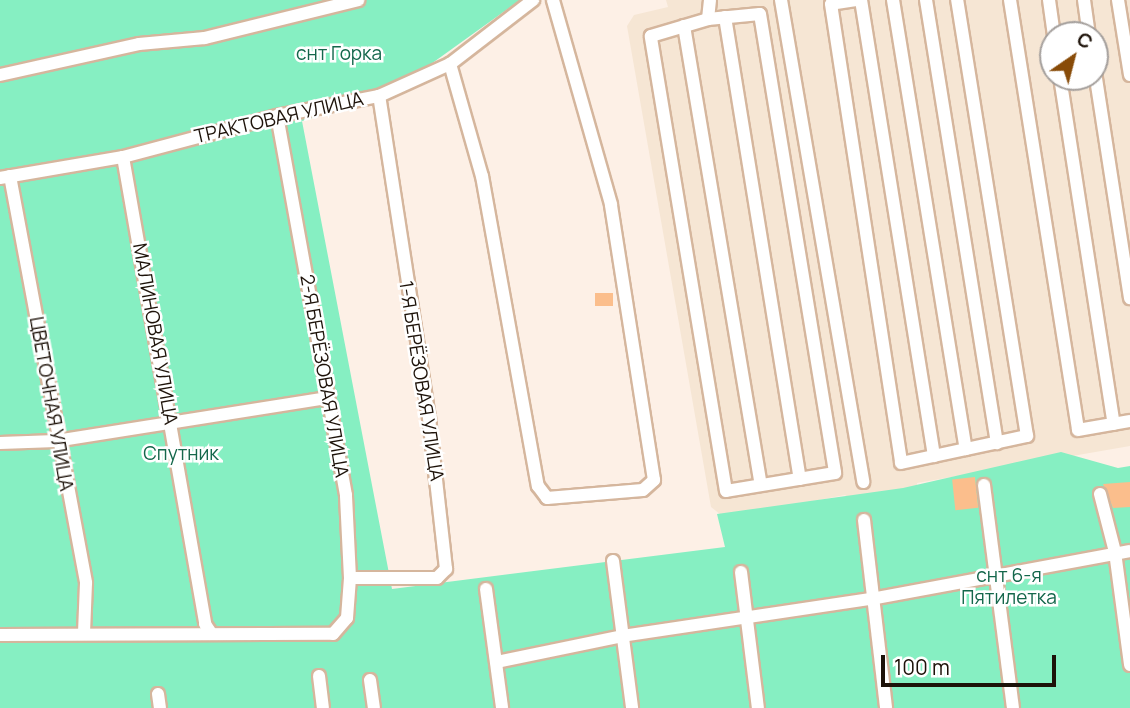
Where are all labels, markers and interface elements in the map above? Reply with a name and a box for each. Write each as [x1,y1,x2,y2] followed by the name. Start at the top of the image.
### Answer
[1039,21,1109,91] north arrow
[1072,26,1098,55] text: С
[296,43,382,65] park label: снт Горка
[192,87,366,149] street label: ТРАКТОВАЯ УЛИЦА
[128,242,182,426] street label: МАЛИНОВАЯ УЛИЦА
[295,273,353,479] street label: 2-Я БЕРЁЗОВАЯ УЛИЦА
[394,279,448,483] street label: 1-Я БЕРЁЗОВАЯ УЛИЦА
[24,315,78,493] street label: ЦВЕТОЧНАЯ УЛИЦА
[143,443,219,465] park label: Спутник
[961,565,1057,609] park label: снт 6-я Пятилетка
[885,642,1060,686] scale bar
[894,653,950,681] text: 100 m

